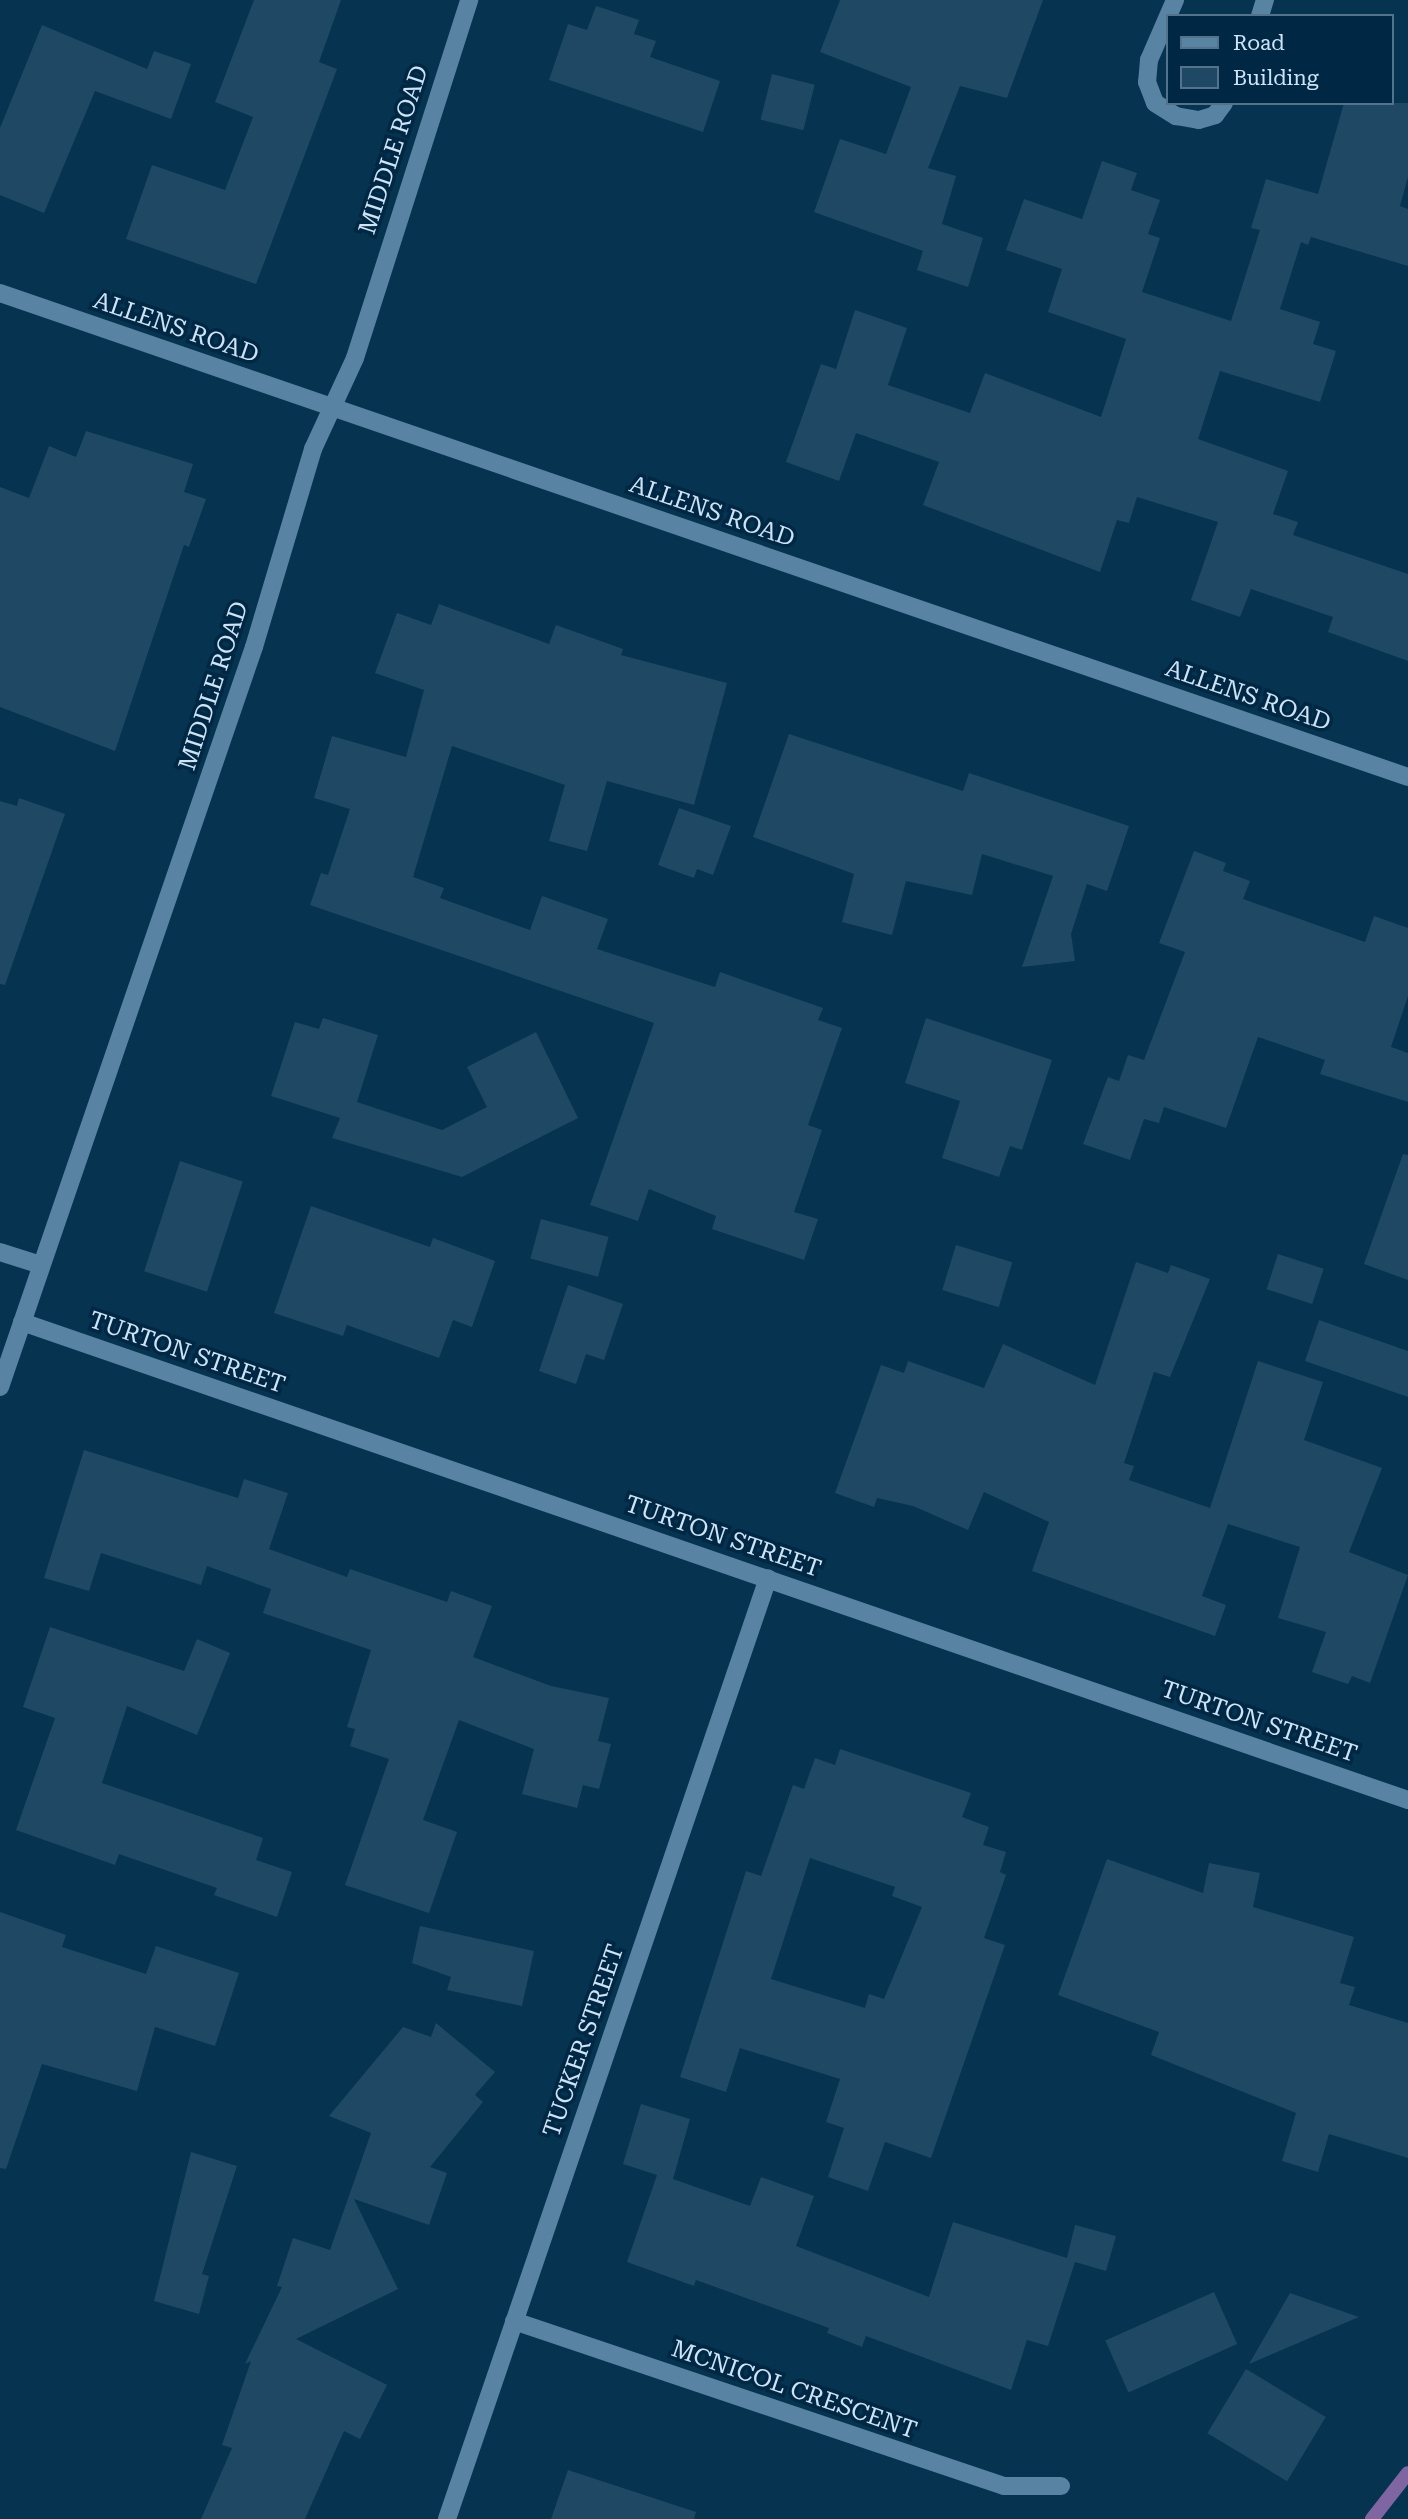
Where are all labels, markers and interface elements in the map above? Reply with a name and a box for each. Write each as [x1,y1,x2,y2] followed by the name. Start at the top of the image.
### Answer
[1166,14,1394,105] legend
[1233,31,1285,55] text: Road
[353,62,435,238] street label: MIDDLE ROAD
[1233,66,1319,90] text: Building
[90,286,262,370] street label: ALLENS ROAD
[626,470,798,554] street label: ALLENS ROAD
[173,598,255,774] street label: MIDDLE ROAD
[1162,654,1334,738] street label: ALLENS ROAD
[85,1306,289,1400] street label: TURTON STREET
[621,1490,825,1584] street label: TURTON STREET
[1157,1675,1361,1769] street label: TURTON STREET
[537,1941,631,2141] street label: TUCKER STREET
[668,2334,920,2446] street label: MCNICOL CRESCENT

